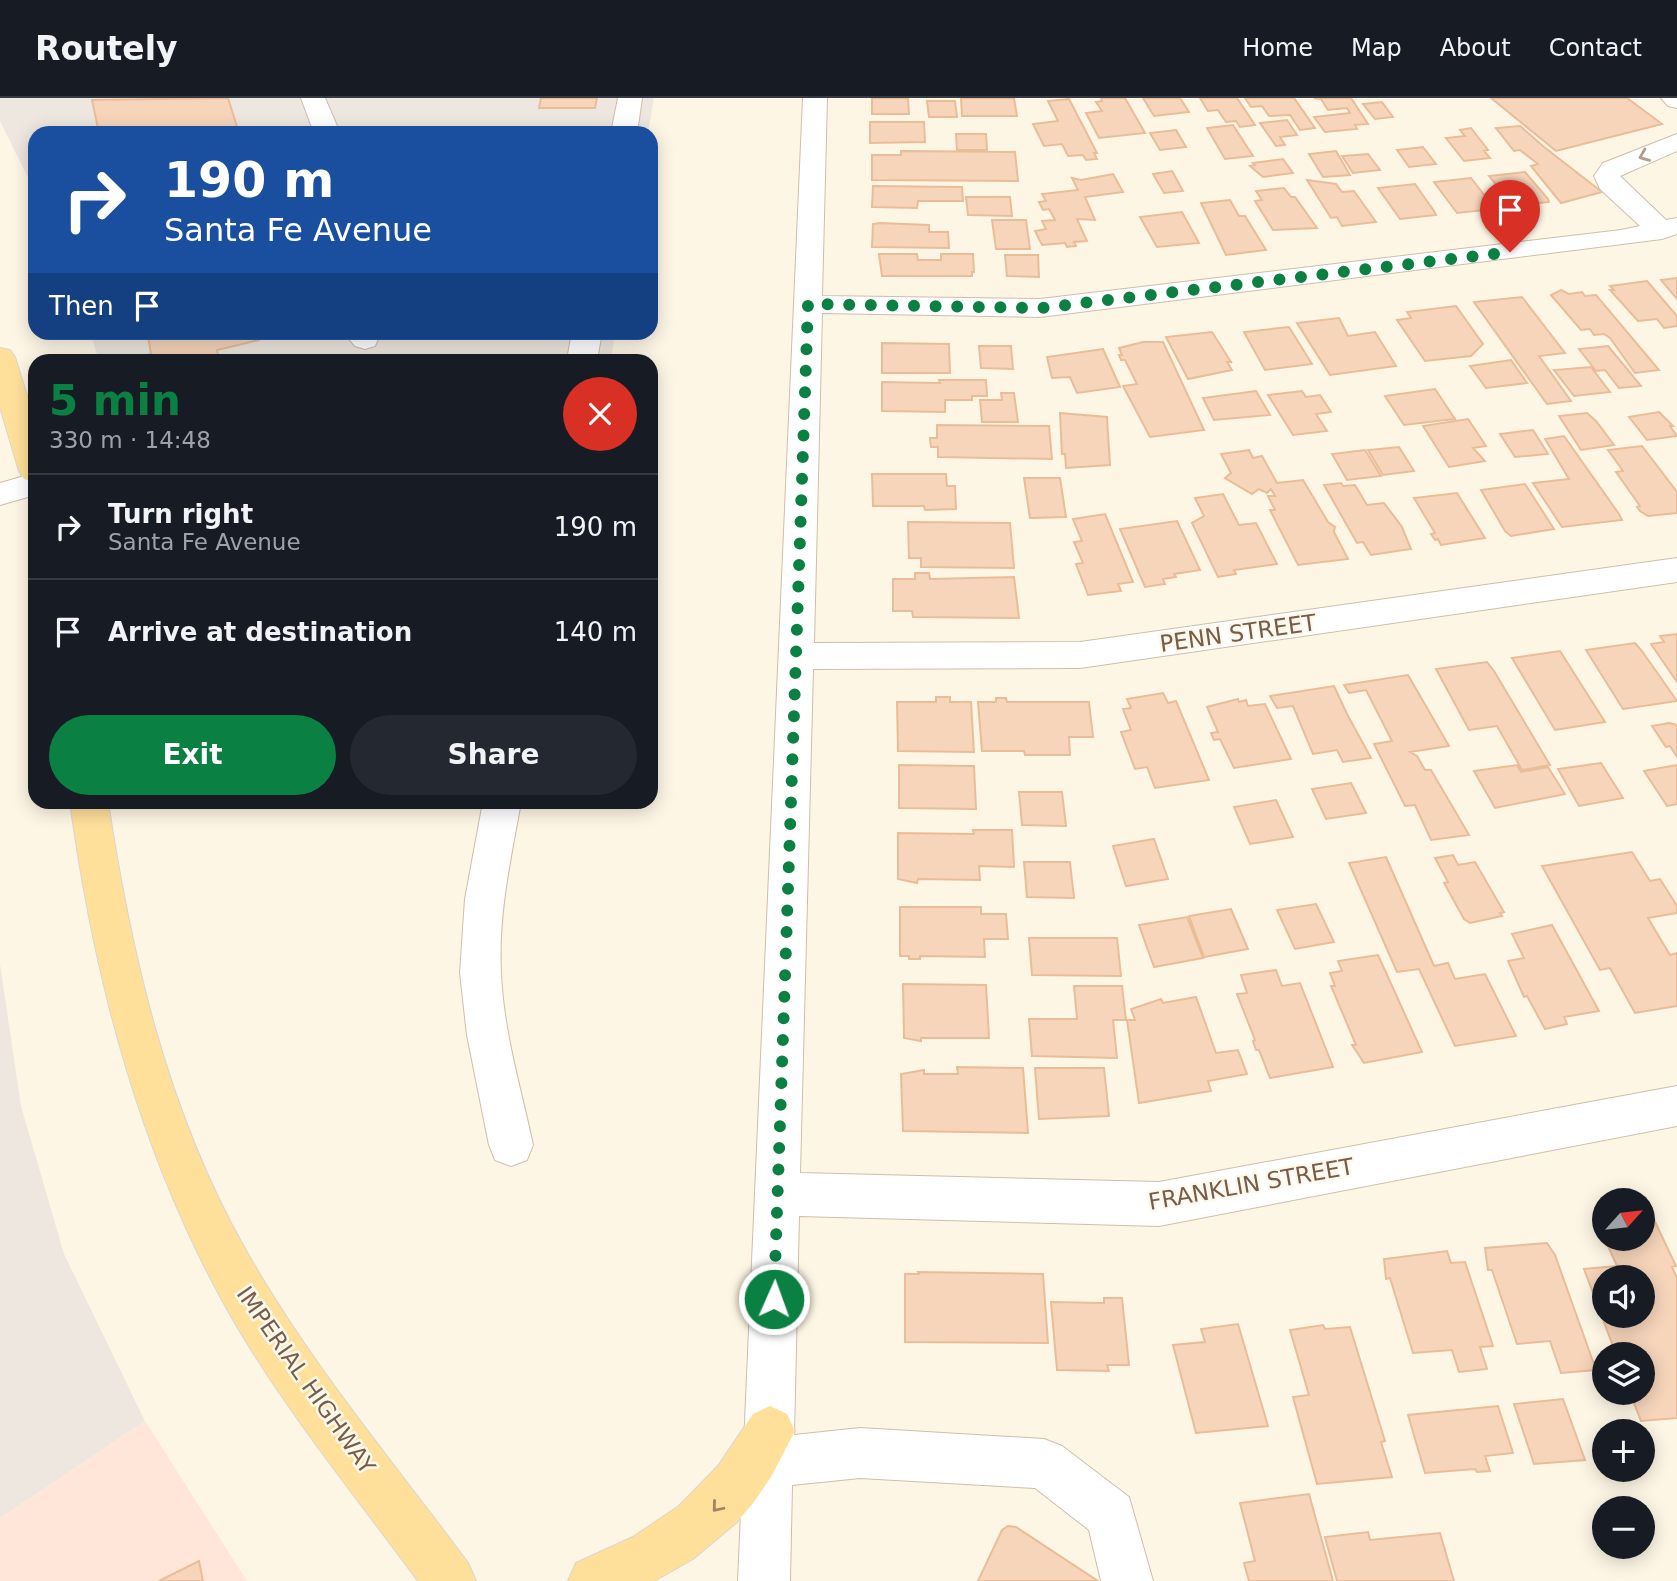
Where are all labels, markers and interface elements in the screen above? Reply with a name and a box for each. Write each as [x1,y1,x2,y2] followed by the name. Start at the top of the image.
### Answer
[35,29,178,68] text: Routely
[1242,34,1313,62] text: Home
[1351,34,1402,62] text: Map
[1440,34,1511,62] text: About
[1549,34,1642,62] text: Contact
[1639,147,1651,161] one-way arrow
[164,152,334,209] text: 190 m
[49,154,140,245] icon: right
[1480,180,1540,252] pin
[1491,191,1529,229] icon: arrive
[164,211,432,249] text: Santa Fe Avenue
[128,287,166,325] icon: arrive
[49,291,114,321] text: Then
[49,376,181,425] text: 5 min
[563,377,637,451] button: close
[49,427,211,453] text: 330 m · 14:48
[108,499,253,529] text: Turn right
[49,508,87,546] icon: right
[554,512,637,542] text: 190 m
[108,529,301,555] text: Santa Fe Avenue
[1158,609,1319,657] street label: PENN STREET
[49,613,87,651] icon: arrive
[108,617,412,647] text: Arrive at destination
[554,617,637,647] text: 140 m
[49,715,336,795] button: Exit
[350,715,637,795] button: Share
[1146,1153,1357,1215] street label: FRANKLIN STREET
[1592,1188,1656,1251] north arrow
[1592,1188,1655,1559] map controls
[737,1262,811,1336] position arrow
[1592,1265,1655,1328] button: sound
[232,1281,381,1479] street label: IMPERIAL HIGHWAY
[1592,1342,1655,1405] button: layers
[1592,1419,1655,1482] button: +
[1592,1496,1655,1559] button: −
[713,1498,725,1511] one-way arrow

